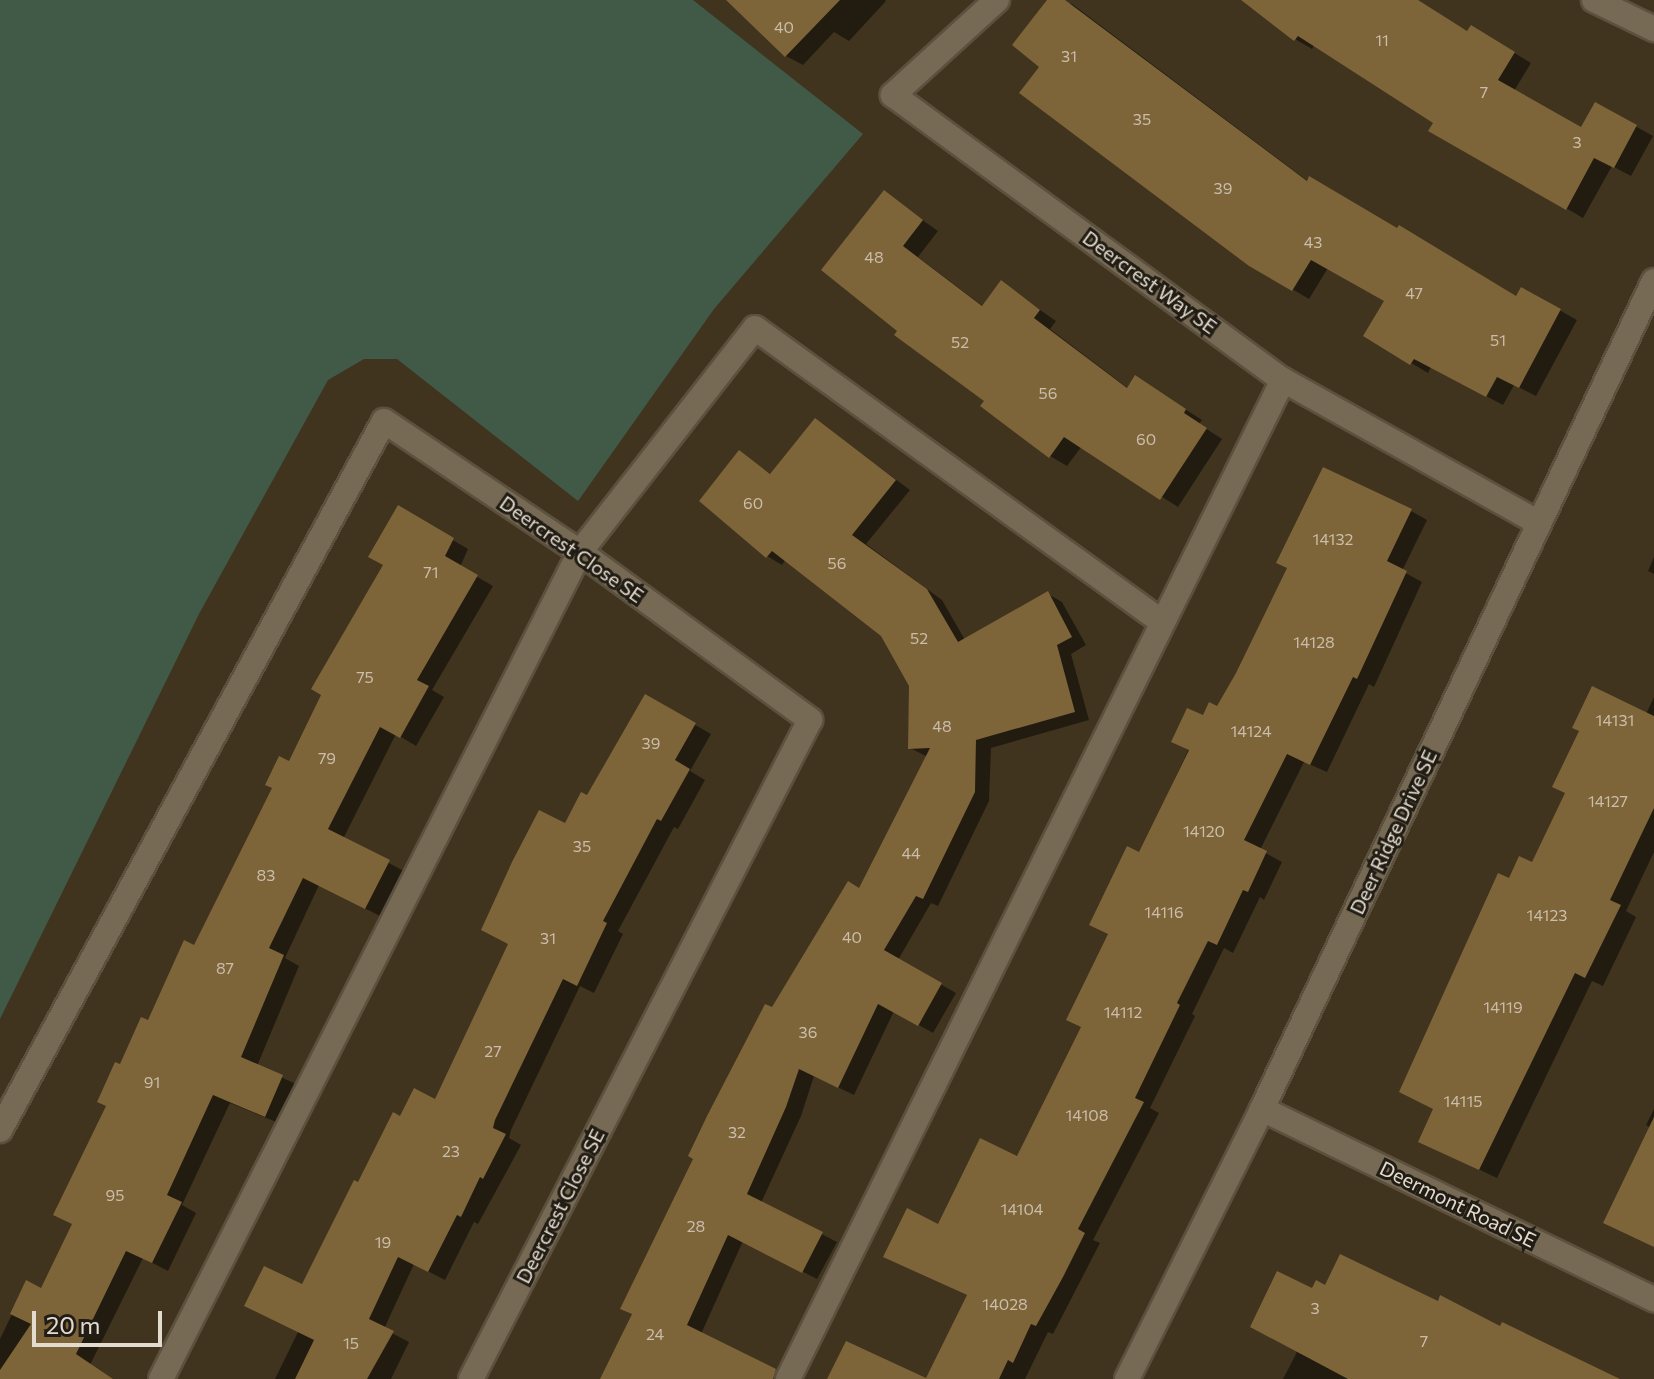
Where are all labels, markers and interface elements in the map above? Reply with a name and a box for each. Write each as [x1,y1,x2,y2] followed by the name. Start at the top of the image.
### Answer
[774,17,794,37] house number: 40
[1375,30,1389,50] house number: 11
[1061,46,1077,66] house number: 31
[1480,82,1488,102] house number: 7
[1133,109,1151,129] house number: 35
[1572,132,1582,152] house number: 3
[1214,178,1232,198] house number: 39
[1078,225,1222,339] street label: Deercrest Way SE
[1304,232,1322,252] house number: 43
[864,247,884,267] house number: 48
[1405,283,1423,303] house number: 47
[1490,330,1506,350] house number: 51
[951,332,969,352] house number: 52
[1039,383,1057,403] house number: 56
[1136,429,1156,449] house number: 60
[495,490,649,608] street label: Deercrest Close SE
[743,493,763,513] house number: 60
[1313,529,1353,549] house number: 14132
[828,553,846,573] house number: 56
[423,562,439,582] house number: 71
[910,628,928,648] house number: 52
[1293,632,1335,652] house number: 14128
[356,667,374,687] house number: 75
[1596,710,1634,730] house number: 14131
[932,716,952,736] house number: 48
[1231,721,1271,741] house number: 14124
[642,733,660,753] house number: 39
[1344,746,1442,918] street label: Deer Ridge Drive SE
[318,748,336,768] house number: 79
[1588,791,1628,811] house number: 14127
[1183,821,1225,841] house number: 14120
[573,836,591,856] house number: 35
[901,843,921,863] house number: 44
[257,865,275,885] house number: 83
[1144,902,1184,922] house number: 14116
[1527,905,1567,925] house number: 14123
[842,927,862,947] house number: 40
[540,928,556,948] house number: 31
[216,958,234,978] house number: 87
[1483,997,1523,1017] house number: 14119
[1104,1002,1142,1022] house number: 14112
[799,1022,817,1042] house number: 36
[484,1041,502,1061] house number: 27
[144,1072,160,1092] house number: 91
[1444,1091,1482,1111] house number: 14115
[1066,1105,1108,1125] house number: 14108
[728,1122,746,1142] house number: 32
[511,1125,609,1287] street label: Deercrest Close SE
[442,1141,460,1161] house number: 23
[1376,1156,1540,1252] street label: Deermont Road SE
[106,1185,124,1205] house number: 95
[1001,1199,1043,1219] house number: 14104
[687,1216,705,1236] house number: 28
[375,1232,391,1252] house number: 19
[982,1294,1028,1314] house number: 14028
[36,1295,166,1345] scale bar
[1310,1298,1320,1318] house number: 3
[46,1310,100,1339] text: 20 m
[646,1324,664,1344] house number: 24
[1420,1331,1428,1351] house number: 7
[343,1333,359,1353] house number: 15

